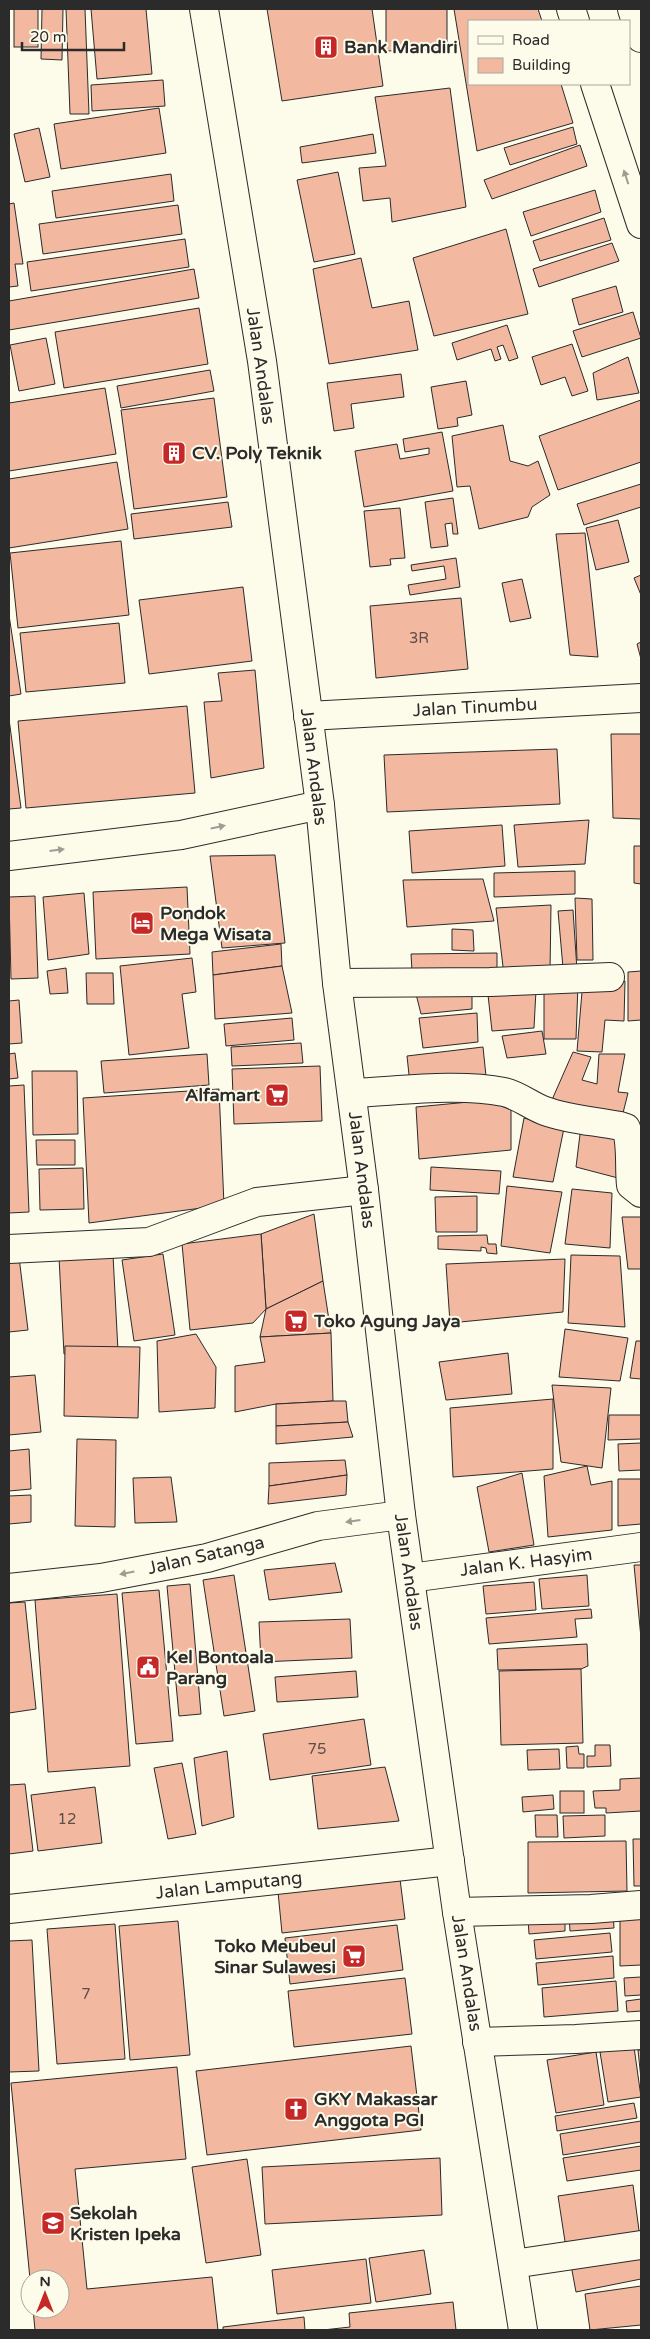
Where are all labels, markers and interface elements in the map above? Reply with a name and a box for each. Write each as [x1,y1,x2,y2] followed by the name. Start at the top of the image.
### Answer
[22,20,125,52] scale bar
[468,20,630,85] legend
[30,28,67,46] text: 20 m
[512,31,550,49] text: Road
[313,34,339,60] building icon: Bank Mandiri
[344,36,458,58] place label: Bank Mandiri
[512,56,571,74] text: Building
[622,170,629,185] one-way arrow
[242,306,280,426] street label: Jalan Andalas
[161,440,187,466] building icon: CV. Poly Teknik
[192,442,322,464] place label: CV. Poly Teknik
[409,629,429,647] house number: 3R
[412,693,538,721] street label: Jalan Tinumbu
[296,707,332,827] street label: Jalan Andalas
[210,823,226,831] one-way arrow
[49,846,65,854] one-way arrow
[160,902,272,945] place label: Pondok Mega Wisata
[129,910,155,936] hotel icon: Pondok Mega Wisata
[264,1082,290,1108] supermarket icon: Alfamart
[185,1084,260,1106] place label: Alfamart
[344,1110,380,1230] street label: Jalan Andalas
[283,1308,309,1334] supermarket icon: Toko Agung Jaya
[313,1310,461,1332] place label: Toko Agung Jaya
[390,1512,428,1632] street label: Jalan Andalas
[345,1517,361,1525] one-way arrow
[145,1531,267,1579] street label: Jalan Satanga
[459,1543,593,1581] street label: Jalan K. Hasyim
[119,1569,134,1577] one-way arrow
[166,1646,274,1689] place label: Kel Bontoala Parang
[135,1654,161,1680] public building icon: Kel Bontoala Parang
[308,1740,326,1758] house number: 75
[58,1810,76,1828] house number: 12
[155,1866,303,1904] street label: Jalan Lamputang
[447,1913,487,2033] street label: Jalan Andalas
[214,1935,336,1978] place label: Toko Meubeul Sinar Sulawesi
[341,1943,367,1969] supermarket icon: Toko Meubeul Sinar Sulawesi
[81,1985,91,2003] house number: 7
[314,2088,439,2131] place label: GKY Makassar Anggota PGI
[283,2096,309,2122] church icon: GKY Makassar Anggota PGI
[70,2202,181,2245] place label: Sekolah Kristen Ipeka
[40,2210,66,2236] school or university icon: Sekolah Kristen Ipeka
[20,2269,70,2319] north arrow
[39,2273,51,2290] text: N

